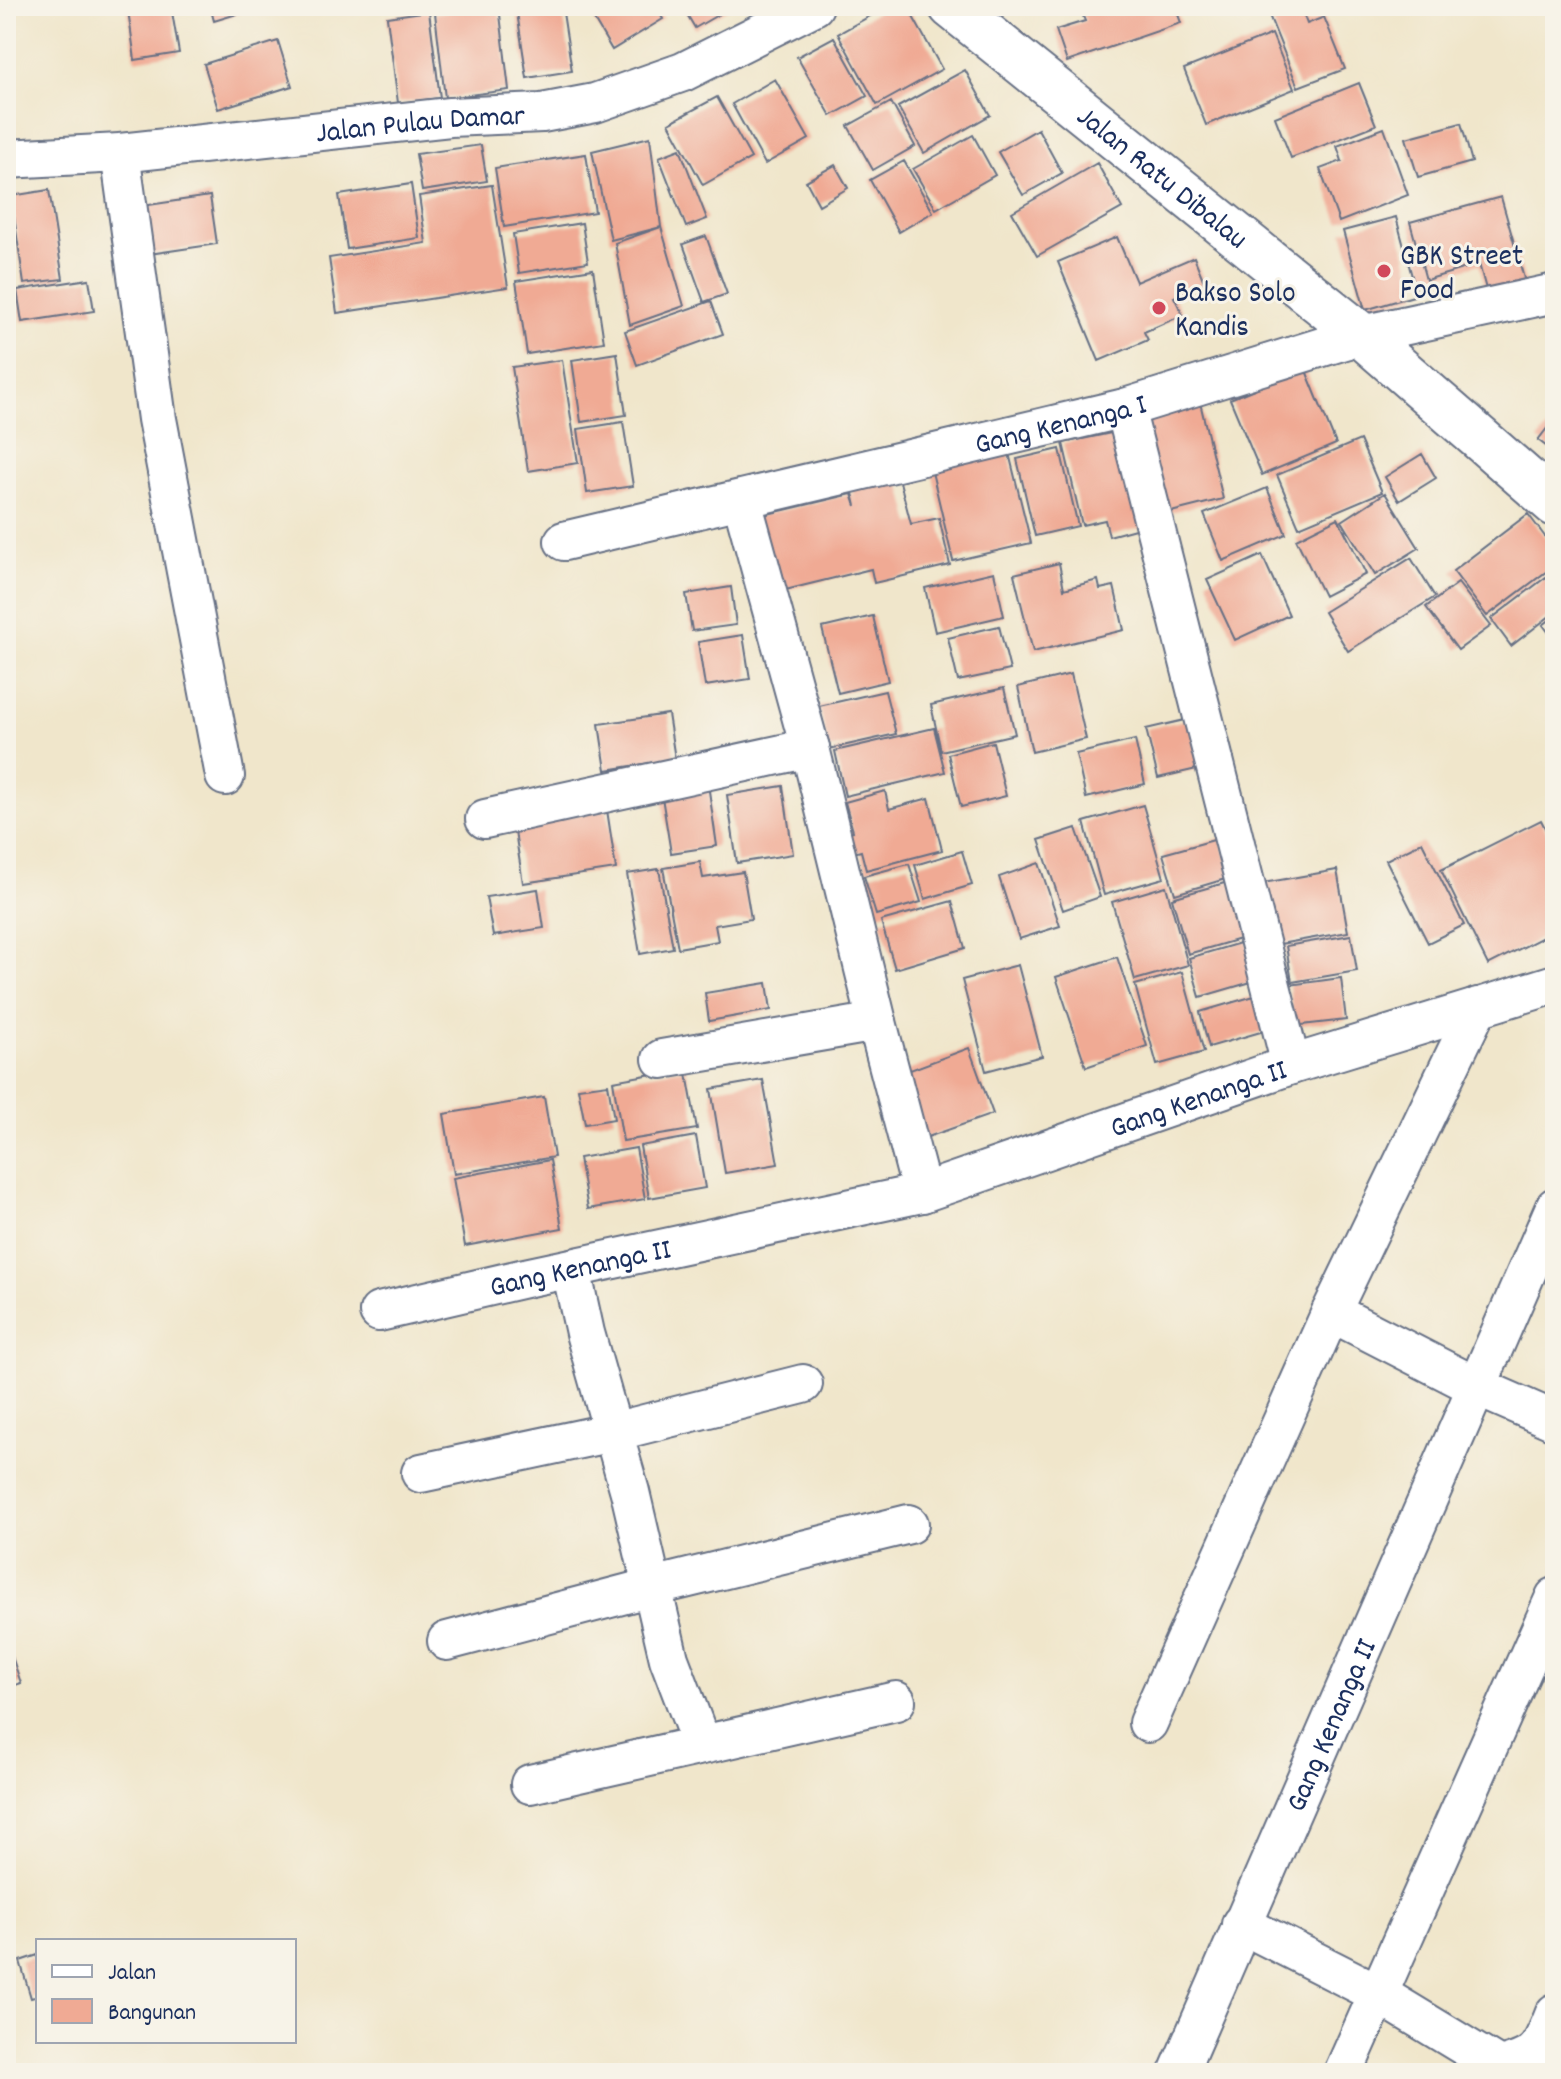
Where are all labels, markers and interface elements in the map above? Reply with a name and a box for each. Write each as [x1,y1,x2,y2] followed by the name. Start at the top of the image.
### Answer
[314,97,526,157] street label: Jalan Pulau Damar
[1065,98,1255,262] street label: Jalan Ratu Dibalau
[1400,237,1523,314] place label: GBK Street Food
[1375,262,1393,280] marker: GBK Street Food
[1175,274,1296,351] place label: Bakso Solo Kandis
[1150,299,1168,317] marker: Bakso Solo Kandis
[971,386,1153,469] street label: Gang Kenanga I
[1105,1051,1294,1152] street label: Gang Kenanga II
[486,1230,676,1312] street label: Gang Kenanga II
[1277,1633,1390,1820] street label: Gang Kenanga II
[36,1939,296,2043] legend
[108,1957,156,1991] text: Jalan
[108,1997,196,2031] text: Bangunan

